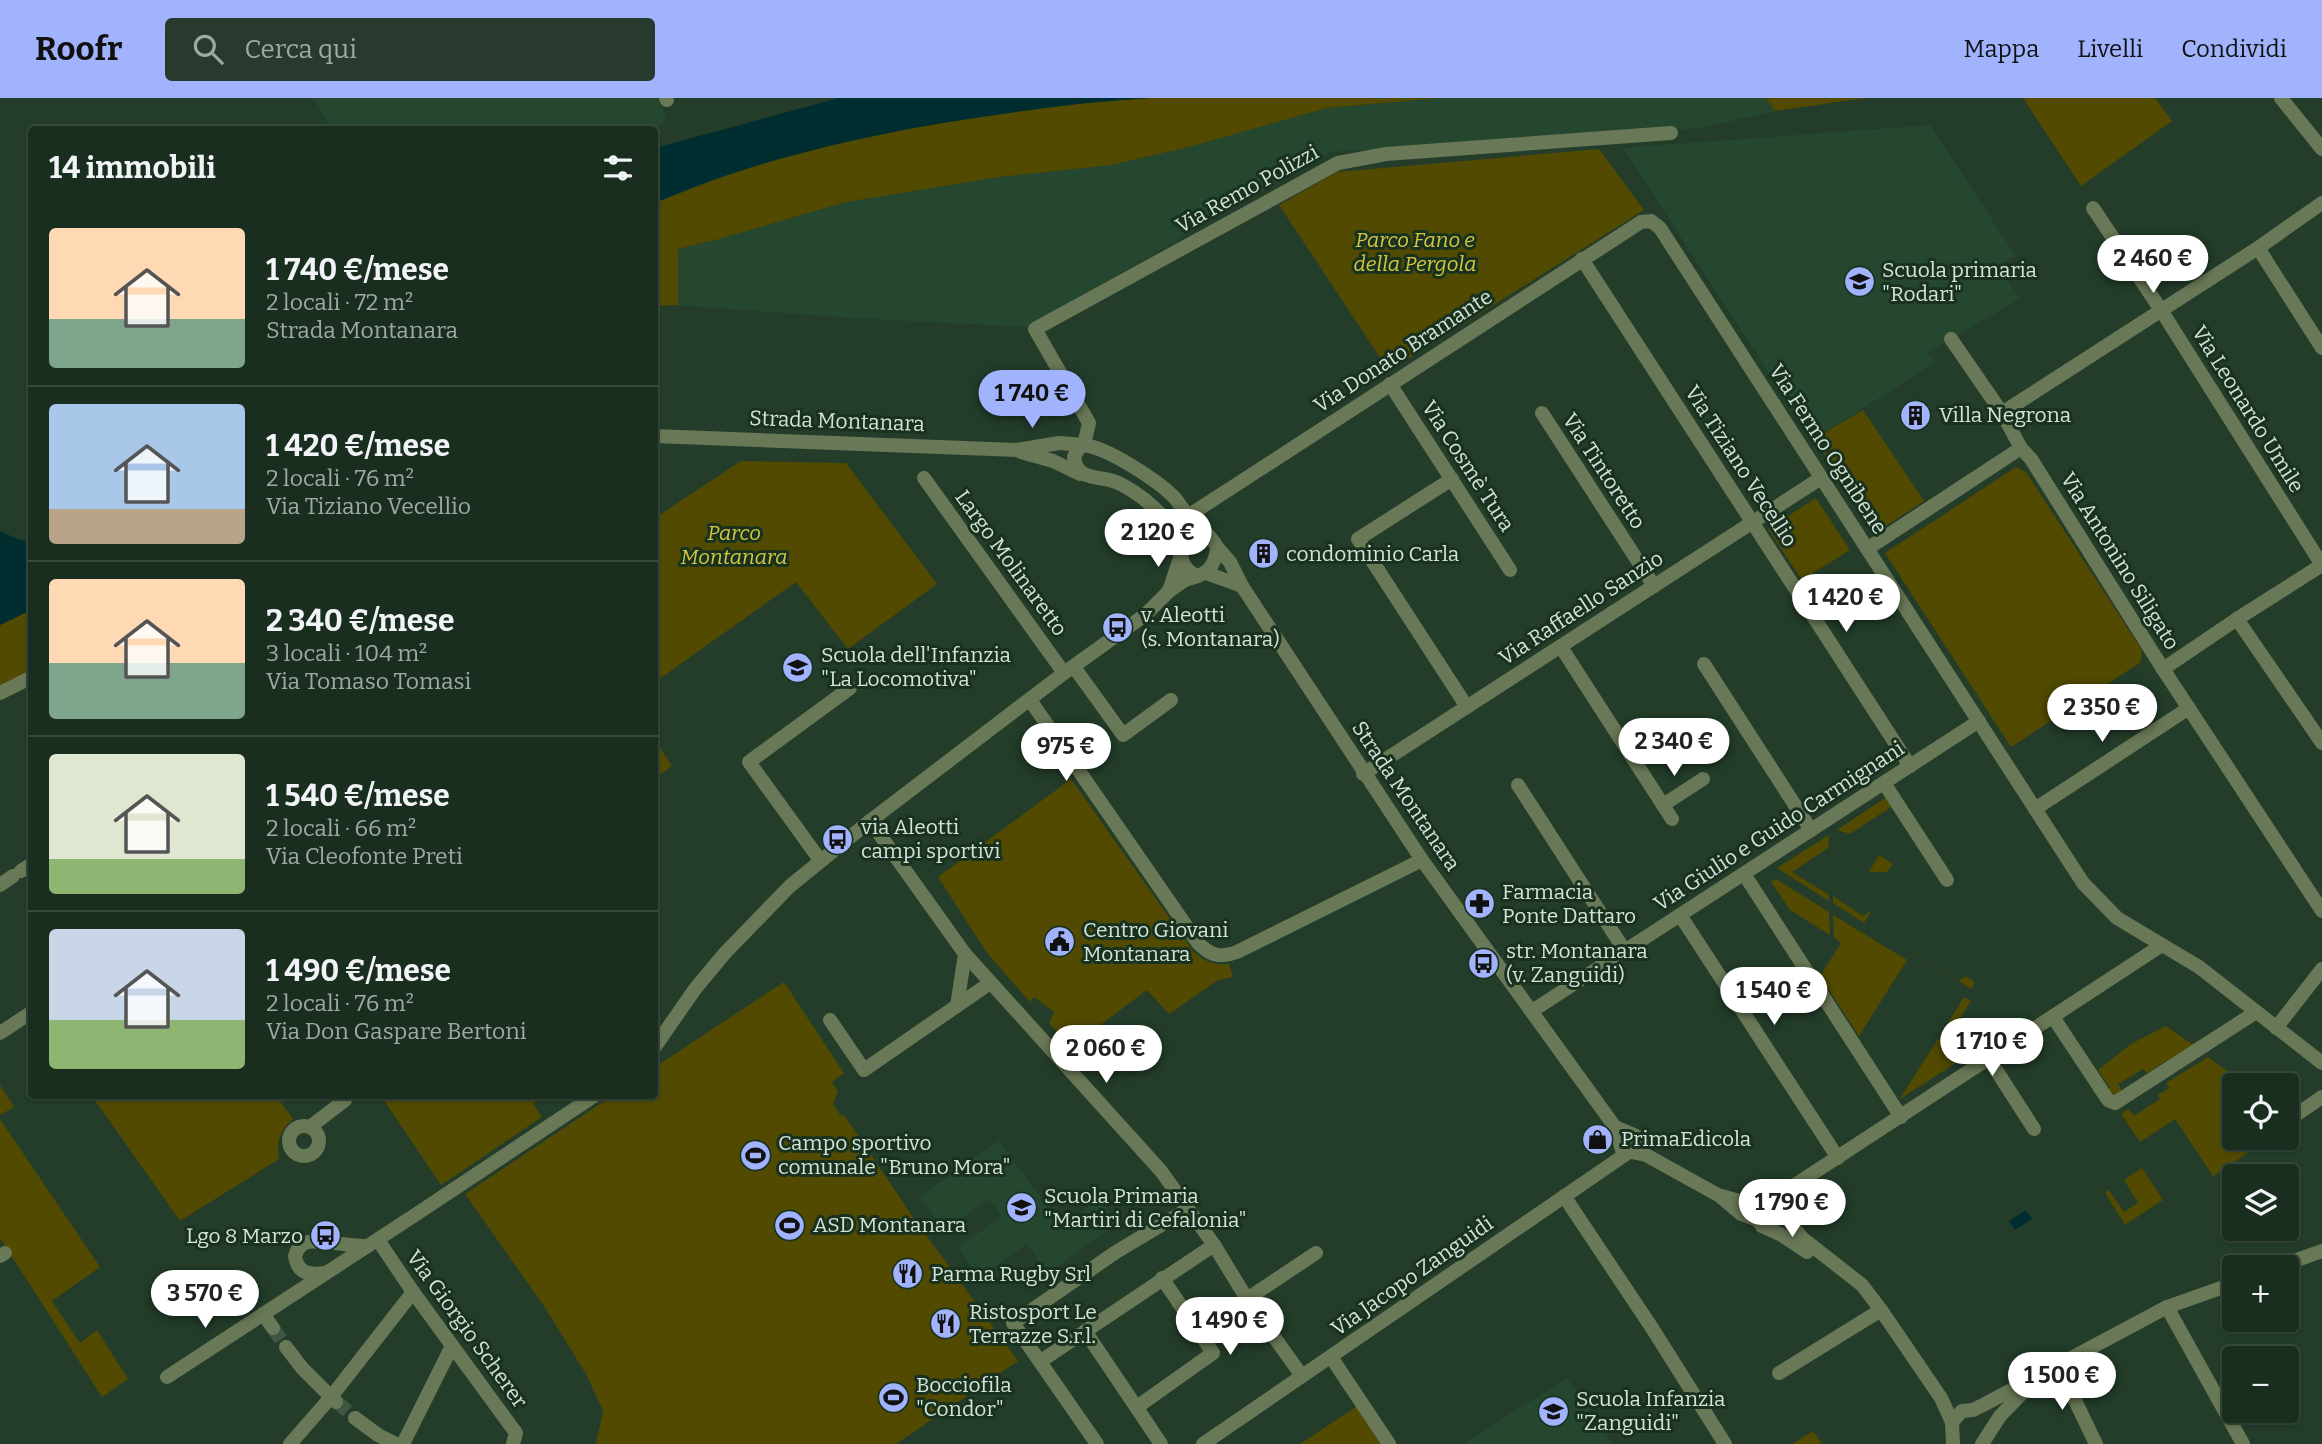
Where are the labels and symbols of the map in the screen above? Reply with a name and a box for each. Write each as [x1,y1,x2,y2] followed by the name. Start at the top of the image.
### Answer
[1171,139,1323,239] street label: Via Remo Polizzi
[1354,227,1476,277] park label: Parco Fano e della Pergola
[2088,236,2218,295] pin: 2 460 €
[1882,257,2038,307] place label: Scuola primaria "Rodari"
[1842,265,1876,299] school or university icon: Scuola primaria "Rodari"
[1309,284,1497,418] street label: Via Donato Bramante
[2186,321,2310,497] street label: Via Leonardo Umile
[1763,359,1893,539] street label: Via Fermo Ognibene
[967,370,1097,430] pin: 1 740 €
[1679,380,1803,552] street label: Via Tiziano Vecellio
[1416,396,1520,537] street label: Via Cosmè Tura
[1899,398,1933,432] building icon: Villa Negrona
[1939,402,2072,428] place label: Villa Negrona
[749,405,926,437] street label: Strada Montanara
[1557,408,1651,534] street label: Via Tintoretto
[2055,467,2185,655] street label: Via Antonino Siligato
[949,485,1073,641] street label: Largo Molinaretto
[1093,510,1223,569] pin: 2 120 €
[680,520,788,570] park label: Parco Montanara
[1246,537,1280,571] building icon: condominio Carla
[1286,541,1460,567] place label: condominio Carla
[1494,545,1668,671] street label: Via Raffaello Sanzio
[1781,574,1911,634] pin: 1 420 €
[1140,602,1280,652] place label: v. Aleotti (s. Montanara)
[1101,610,1135,644] bus stop icon: v. Aleotti (s. Montanara)
[821,642,1012,692] place label: Scuola dell'Infanzia "La Locomotiva"
[781,650,815,684] school or university icon: Scuola dell'Infanzia "La Locomotiva"
[2037,684,2167,744] pin: 2 350 €
[1346,716,1466,876] street label: Strada Montanara
[1609,718,1739,778] pin: 2 340 €
[1017,724,1115,783] pin: 975 €
[1649,735,1909,917] street label: Via Giulio e Guido Carmignani
[860,814,1000,864] place label: via Aleotti campi sportivi
[821,822,855,856] bus stop icon: via Aleotti campi sportivi
[1502,879,1636,929] place label: Farmacia Ponte Dattaro
[1462,887,1496,921] pharmacy icon: Farmacia Ponte Dattaro
[1083,917,1229,967] place label: Centro Giovani Montanara
[1043,925,1077,959] public building icon: Centro Giovani Montanara
[1506,938,1648,988] place label: str. Montanara (v. Zanguidi)
[1466,946,1500,980] bus stop icon: str. Montanara (v. Zanguidi)
[1709,968,1839,1027] pin: 1 540 €
[1927,1018,2057,1078] pin: 1 710 €
[1041,1026,1171,1085] pin: 2 060 €
[1581,1122,1615,1156] shop icon: PrimaEdicola
[1621,1126,1752,1152] place label: PrimaEdicola
[778,1130,1011,1180] place label: Campo sportivo comunale "Bruno Mora"
[738,1138,772,1172] sports icon: Campo sportivo comunale "Bruno Mora"
[1727,1180,1857,1239] pin: 1 790 €
[1044,1183,1246,1233] place label: Scuola Primaria "Martiri di Cefalonia"
[1004,1191,1038,1225] school or university icon: Scuola Primaria "Martiri di Cefalonia"
[773,1208,807,1242] sports icon: ASD Montanara
[1326,1210,1498,1342] street label: Via Jacopo Zanguidi
[813,1212,967,1238] place label: ASD Montanara
[309,1219,343,1253] bus stop icon: Lgo 8 Marzo
[186,1223,303,1249] place label: Lgo 8 Marzo
[401,1245,533,1413] street label: Via Giorgio Scherer
[891,1257,925,1291] restaurant icon: Parma Rugby Srl
[931,1261,1091,1287] place label: Parma Rugby Srl
[140,1270,270,1330] pin: 3 570 €
[1165,1298,1295,1357] pin: 1 490 €
[969,1299,1097,1349] place label: Ristosport Le Terrazze S.r.l.
[929,1307,963,1341] restaurant icon: Ristosport Le Terrazze S.r.l.
[1997,1352,2127,1412] pin: 1 500 €
[916,1372,1012,1422] place label: Bocciofila "Condor"
[876,1380,910,1414] sports icon: Bocciofila "Condor"
[1576,1386,1726,1436] place label: Scuola Infanzia "Zanguidi"
[1536,1394,1570,1428] school or university icon: Scuola Infanzia "Zanguidi"

